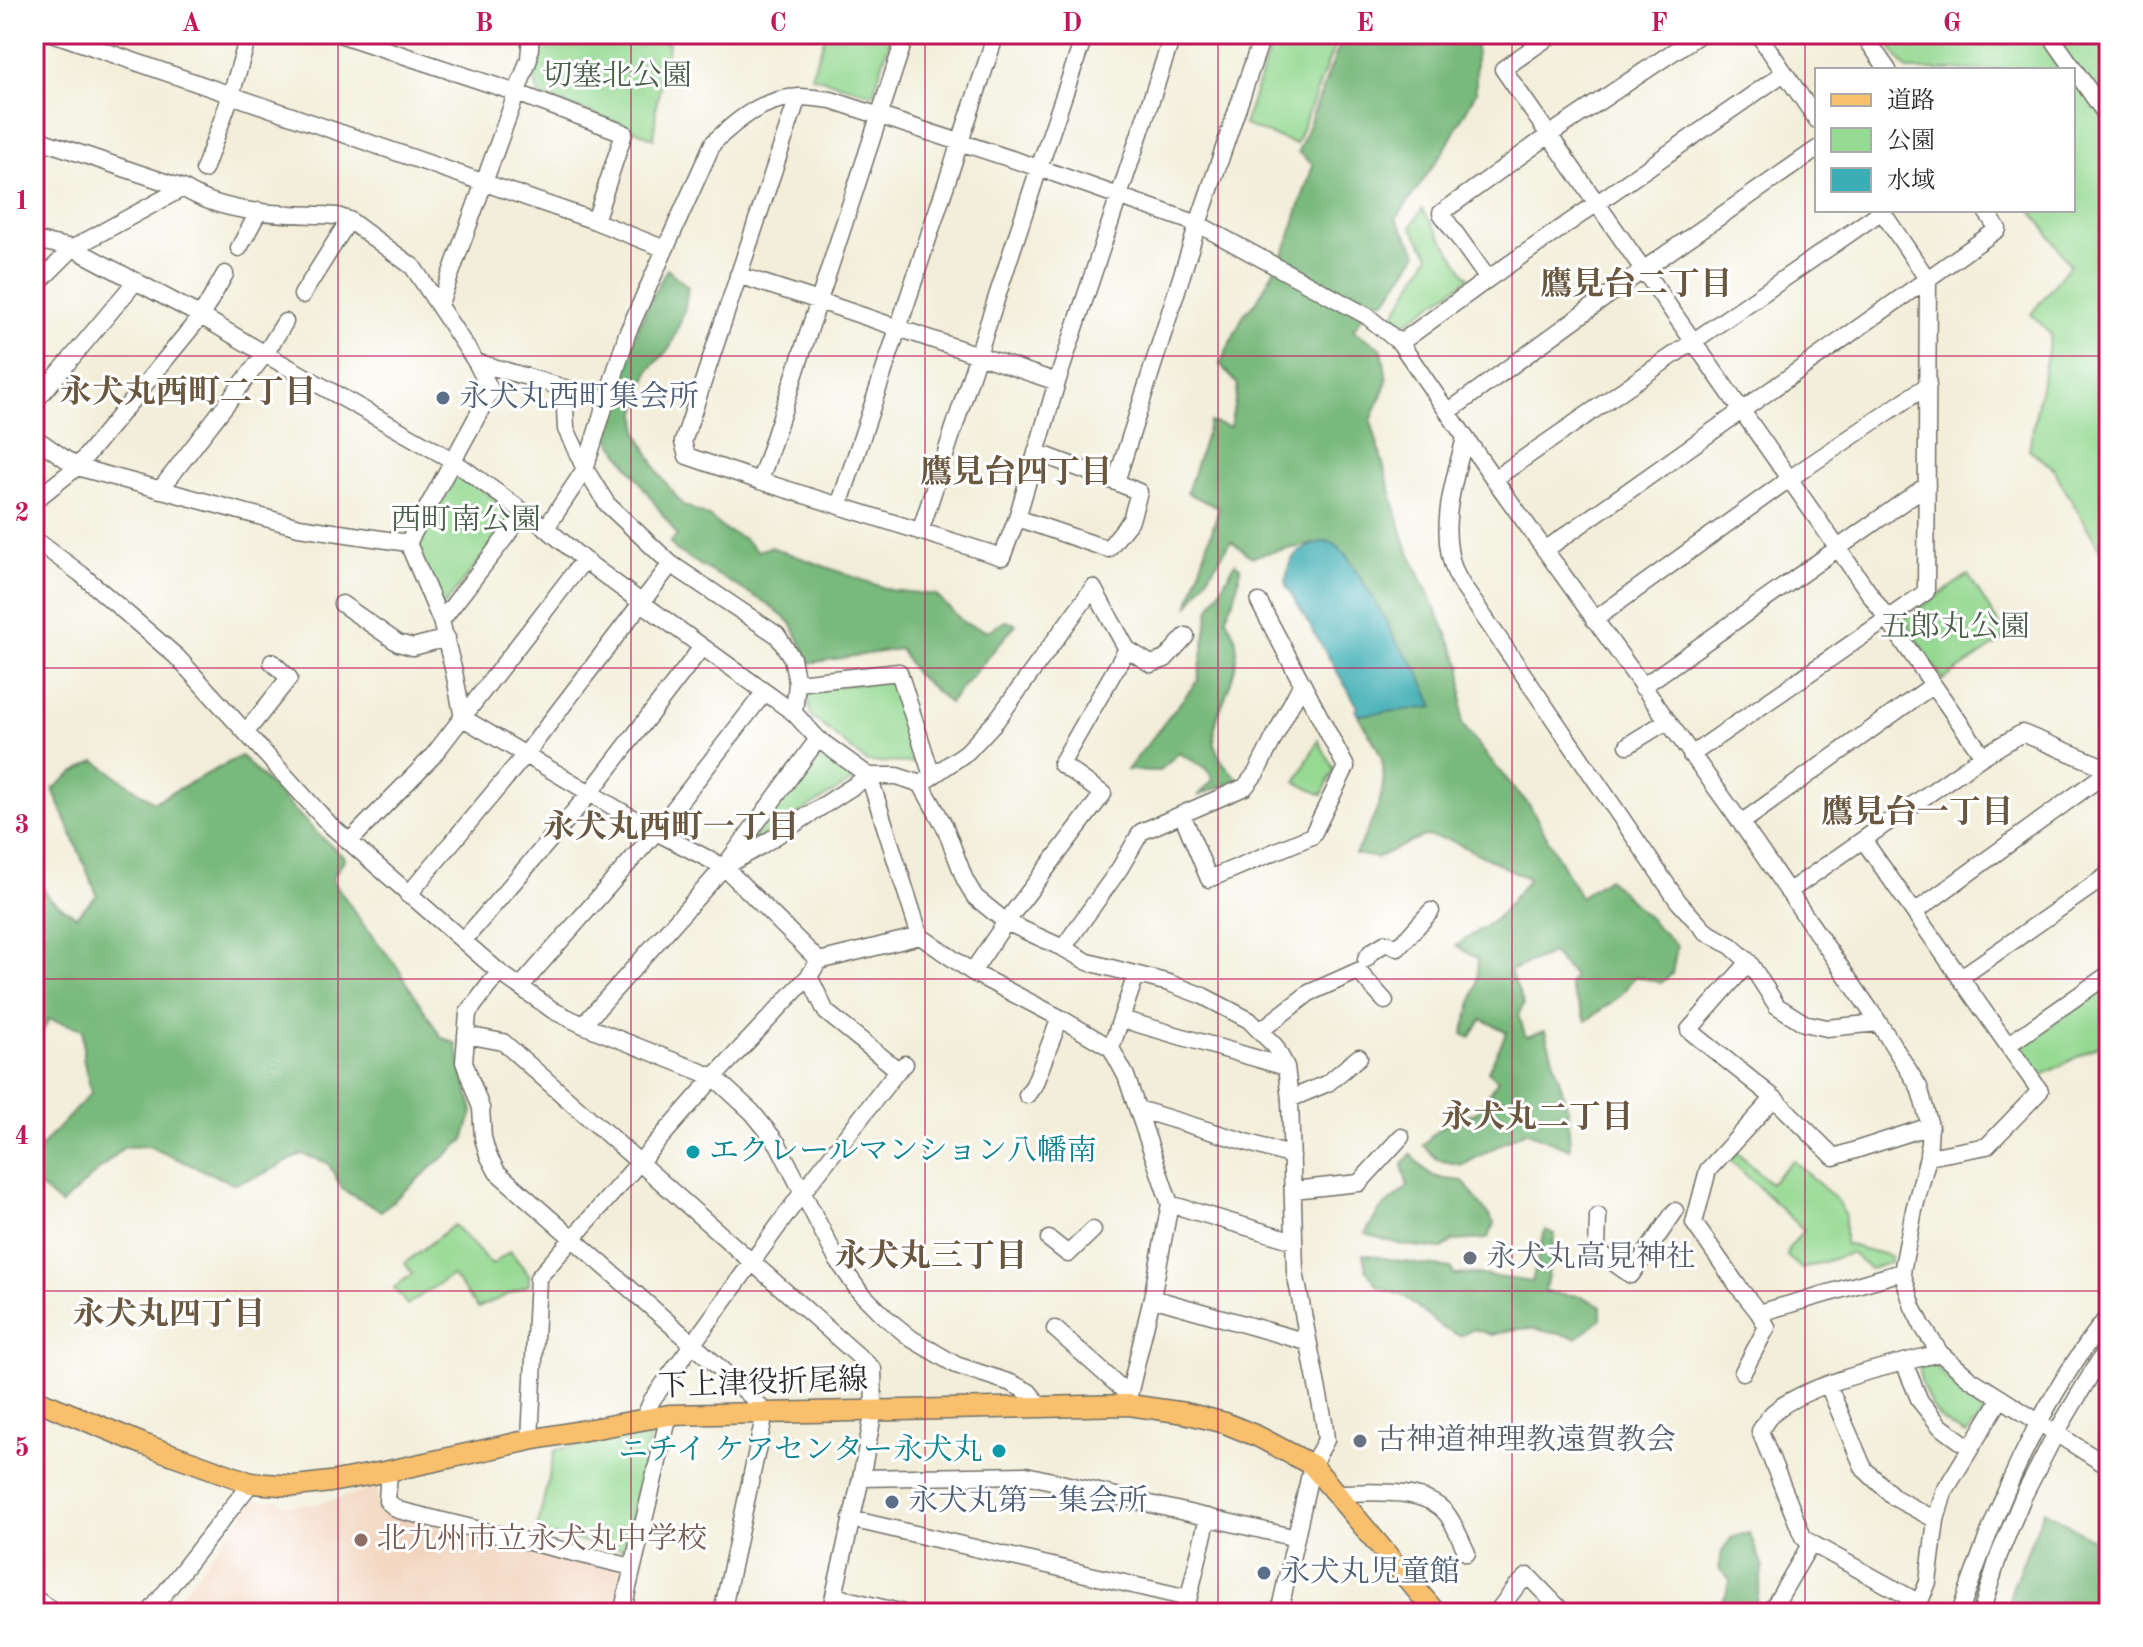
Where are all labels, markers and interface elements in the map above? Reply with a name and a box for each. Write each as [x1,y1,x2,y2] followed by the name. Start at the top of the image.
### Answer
[181,11,201,37] text: A
[475,11,493,37] text: B
[769,11,787,37] text: C
[1062,11,1082,37] text: D
[1356,11,1374,37] text: E
[1650,11,1668,37] text: F
[1943,11,1961,37] text: G
[542,59,692,92] park label: 切塞北公園
[1815,68,2075,212] legend
[1887,87,1935,114] text: 道路
[1887,128,1935,154] text: 公園
[1887,167,1935,194] text: 水域
[14,189,30,215] text: 1
[1540,266,1732,302] district label: 鷹見台二丁目
[60,374,316,410] district label: 永犬丸西町二丁目
[459,380,699,413] place label: 永犬丸西町集会所
[434,389,452,407] marker: 永犬丸西町集会所
[920,454,1112,490] district label: 鷹見台四丁目
[14,501,30,527] text: 2
[391,503,541,536] park label: 西町南公園
[1880,610,2030,643] park label: 五郎丸公園
[1821,794,2013,830] district label: 鷹見台一丁目
[543,809,799,845] district label: 永犬丸西町一丁目
[14,813,30,839] text: 3
[1441,1099,1633,1135] district label: 永犬丸二丁目
[14,1124,30,1150] text: 4
[709,1134,1097,1167] place label: エクレールマンション八幡南
[684,1143,702,1161] marker: エクレールマンション八幡南
[835,1238,1027,1274] district label: 永犬丸三丁目
[1486,1240,1696,1273] place label: 永犬丸高見神社
[1461,1249,1479,1267] marker: 永犬丸高見神社
[73,1296,265,1332] district label: 永犬丸四丁目
[657,1362,868,1403] street label: 下上津役折尾線
[1376,1423,1676,1456] place label: 古神道神理教遠賀教会
[1351,1432,1369,1450] marker: 古神道神理教遠賀教会
[618,1433,983,1466] place label: ニチイ ケアセンター永犬丸
[14,1436,30,1462] text: 5
[990,1442,1008,1460] marker: ニチイ ケアセンター永犬丸
[908,1484,1148,1517] place label: 永犬丸第一集会所
[883,1493,901,1511] marker: 永犬丸第一集会所
[377,1522,707,1555] place label: 北九州市立永犬丸中学校
[352,1531,370,1549] marker: 北九州市立永犬丸中学校
[1280,1555,1460,1588] place label: 永犬丸児童館
[1255,1564,1273,1582] marker: 永犬丸児童館

